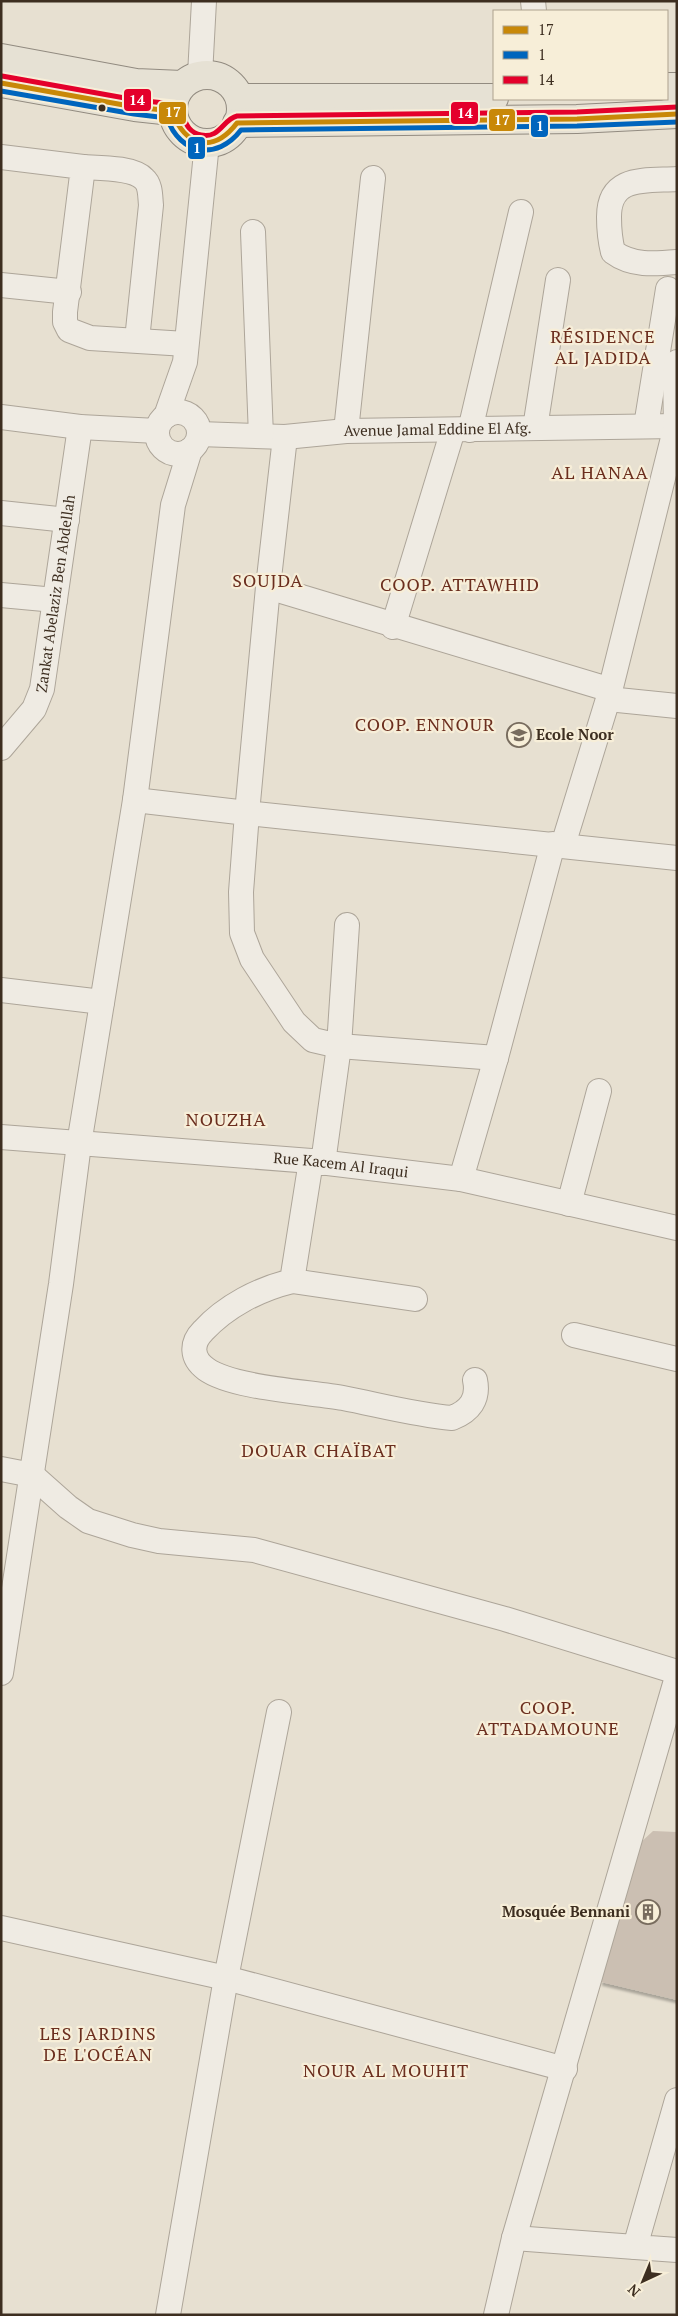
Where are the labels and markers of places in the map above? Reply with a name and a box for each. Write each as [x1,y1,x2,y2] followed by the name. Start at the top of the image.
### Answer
[97,103,107,113] unlabelled marker
[506,722,532,748] school or university icon: Ecole Noor
[536,724,614,744] place label: Ecole Noor
[635,1899,661,1925] building icon: Mosquée Bennani
[502,1901,630,1921] place label: Mosquée Bennani

